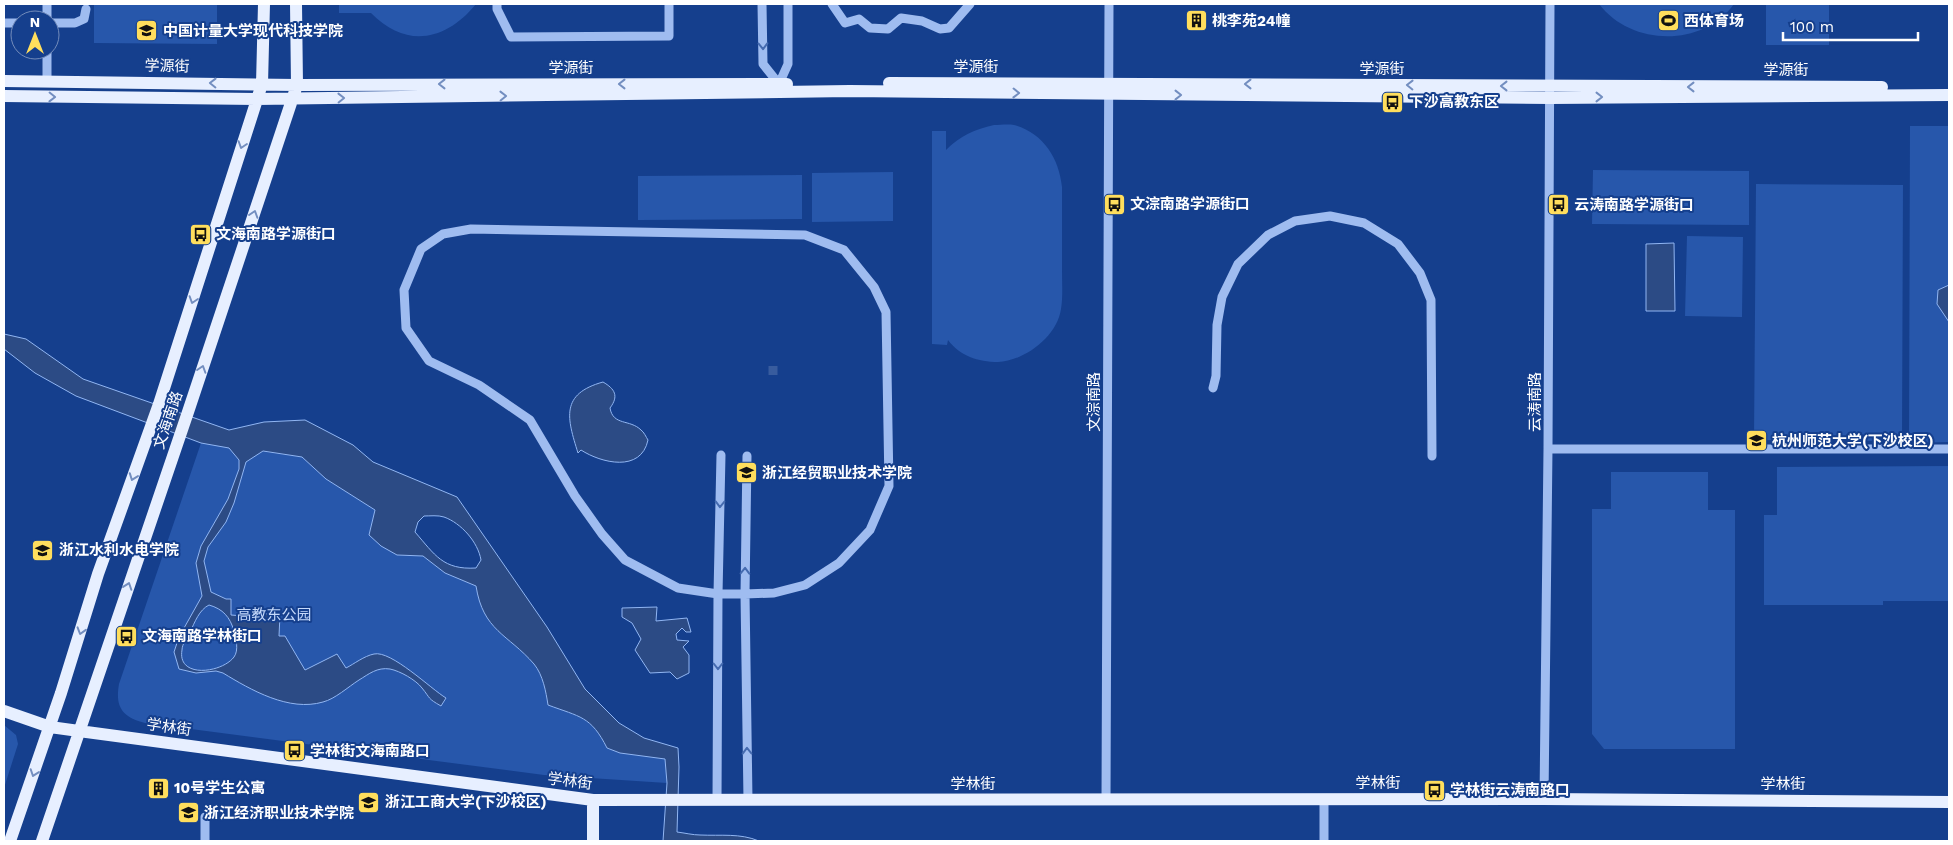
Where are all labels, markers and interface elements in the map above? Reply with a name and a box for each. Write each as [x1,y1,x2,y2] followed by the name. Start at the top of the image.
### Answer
[1184,9,1208,33] building icon: 桃李苑24幢
[1656,9,1680,33] sports icon: 西体育场
[10,10,60,60] north arrow
[1783,10,1918,42] scale bar
[1212,12,1290,30] place label: 桃李苑24幢
[1684,12,1744,30] place label: 西体育场
[30,14,40,30] text: N
[1790,18,1834,36] text: 100 m
[135,19,159,43] school or university icon: 中国计量大学现代科技学院
[163,22,343,40] place label: 中国计量大学现代科技学院
[758,43,768,51] one-way arrow
[144,57,190,75] street label: 学源街
[953,58,999,76] street label: 学源街
[548,59,594,77] street label: 学源街
[1359,60,1405,78] street label: 学源街
[1763,61,1809,79] street label: 学源街
[209,78,217,89] one-way arrow
[438,79,446,89] one-way arrow
[618,79,626,89] one-way arrow
[1244,79,1252,89] one-way arrow
[1406,80,1414,90] one-way arrow
[1500,81,1508,91] one-way arrow
[1686,82,1694,92] one-way arrow
[1012,88,1020,98] one-way arrow
[1175,90,1183,100] one-way arrow
[1381,90,1405,114] bus stop icon: 下沙高教东区
[500,91,508,101] one-way arrow
[49,92,57,102] one-way arrow
[1595,92,1603,102] one-way arrow
[338,93,345,103] one-way arrow
[1409,93,1499,111] place label: 下沙高教东区
[238,141,248,149] one-way arrow
[1102,192,1126,216] bus stop icon: 文淙南路学源街口
[1546,193,1570,217] bus stop icon: 云涛南路学源街口
[1130,195,1250,213] place label: 文淙南路学源街口
[1574,196,1694,214] place label: 云涛南路学源街口
[248,211,258,219] one-way arrow
[188,222,212,246] bus stop icon: 文海南路学源街口
[216,225,336,243] place label: 文海南路学源街口
[188,295,198,304] one-way arrow
[197,365,207,373] one-way arrow
[1085,372,1103,432] street label: 文淙南路
[1526,372,1544,432] street label: 云涛南路
[150,389,186,451] street label: 文海南路
[1744,429,1768,453] school or university icon: 杭州师范大学(下沙校区)
[1772,432,1934,450] place label: 杭州师范大学(下沙校区)
[734,461,758,485] school or university icon: 浙江经贸职业技术学院
[762,464,912,482] place label: 浙江经贸职业技术学院
[129,473,139,481] one-way arrow
[715,500,725,508] one-way arrow
[31,538,55,562] school or university icon: 浙江水利水电学院
[59,541,179,559] place label: 浙江水利水电学院
[740,567,750,575] one-way arrow
[123,582,133,590] one-way arrow
[236,606,312,624] park label: 高教东公园
[114,624,138,648] bus stop icon: 文海南路学林街口
[76,627,86,635] one-way arrow
[142,627,262,645] place label: 文海南路学林街口
[713,663,723,671] one-way arrow
[145,715,193,739] street label: 学林街
[282,739,306,763] bus stop icon: 学林街文海南路口
[310,742,430,760] place label: 学林街文海南路口
[742,747,752,755] one-way arrow
[30,768,40,776] one-way arrow
[547,769,593,793] street label: 学林街
[1355,774,1401,792] street label: 学林街
[950,775,996,793] street label: 学林街
[1760,775,1806,793] street label: 学林街
[146,776,170,800] building icon: 10号学生公寓
[1422,778,1446,802] bus stop icon: 学林街云涛南路口
[174,779,265,797] place label: 10号学生公寓
[1450,781,1570,799] place label: 学林街云涛南路口
[357,790,381,814] school or university icon: 浙江工商大学(下沙校区)
[385,793,547,811] place label: 浙江工商大学(下沙校区)
[176,801,200,825] school or university icon: 浙江经济职业技术学院
[204,804,354,822] place label: 浙江经济职业技术学院

